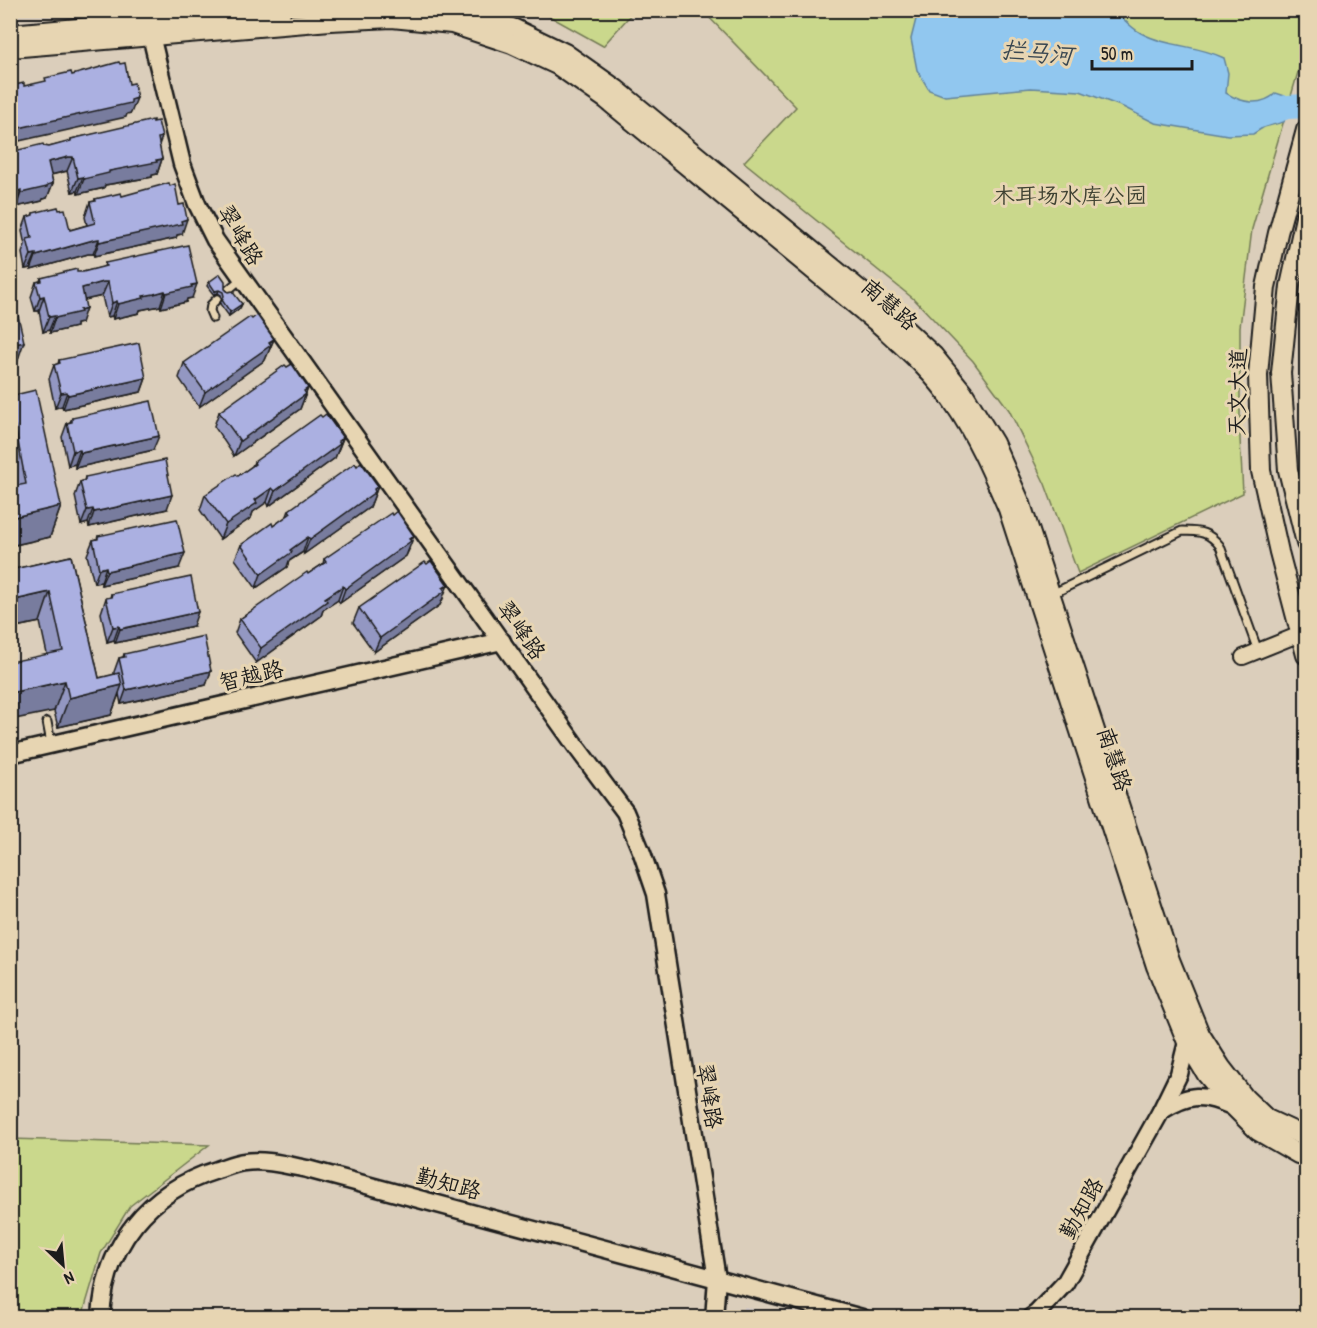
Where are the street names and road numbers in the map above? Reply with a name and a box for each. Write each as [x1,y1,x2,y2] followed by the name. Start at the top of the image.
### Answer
[211,199,271,271] street label: 翠峰路
[855,271,925,337] street label: 南慧路
[1221,348,1253,436] street label: 天文大道
[491,594,553,666] street label: 翠峰路
[215,653,287,697] street label: 智越路
[1091,723,1139,795] street label: 南慧路
[690,1061,730,1131] street label: 翠峰路
[413,1160,485,1206] street label: 勤知路
[1052,1172,1110,1244] street label: 勤知路

